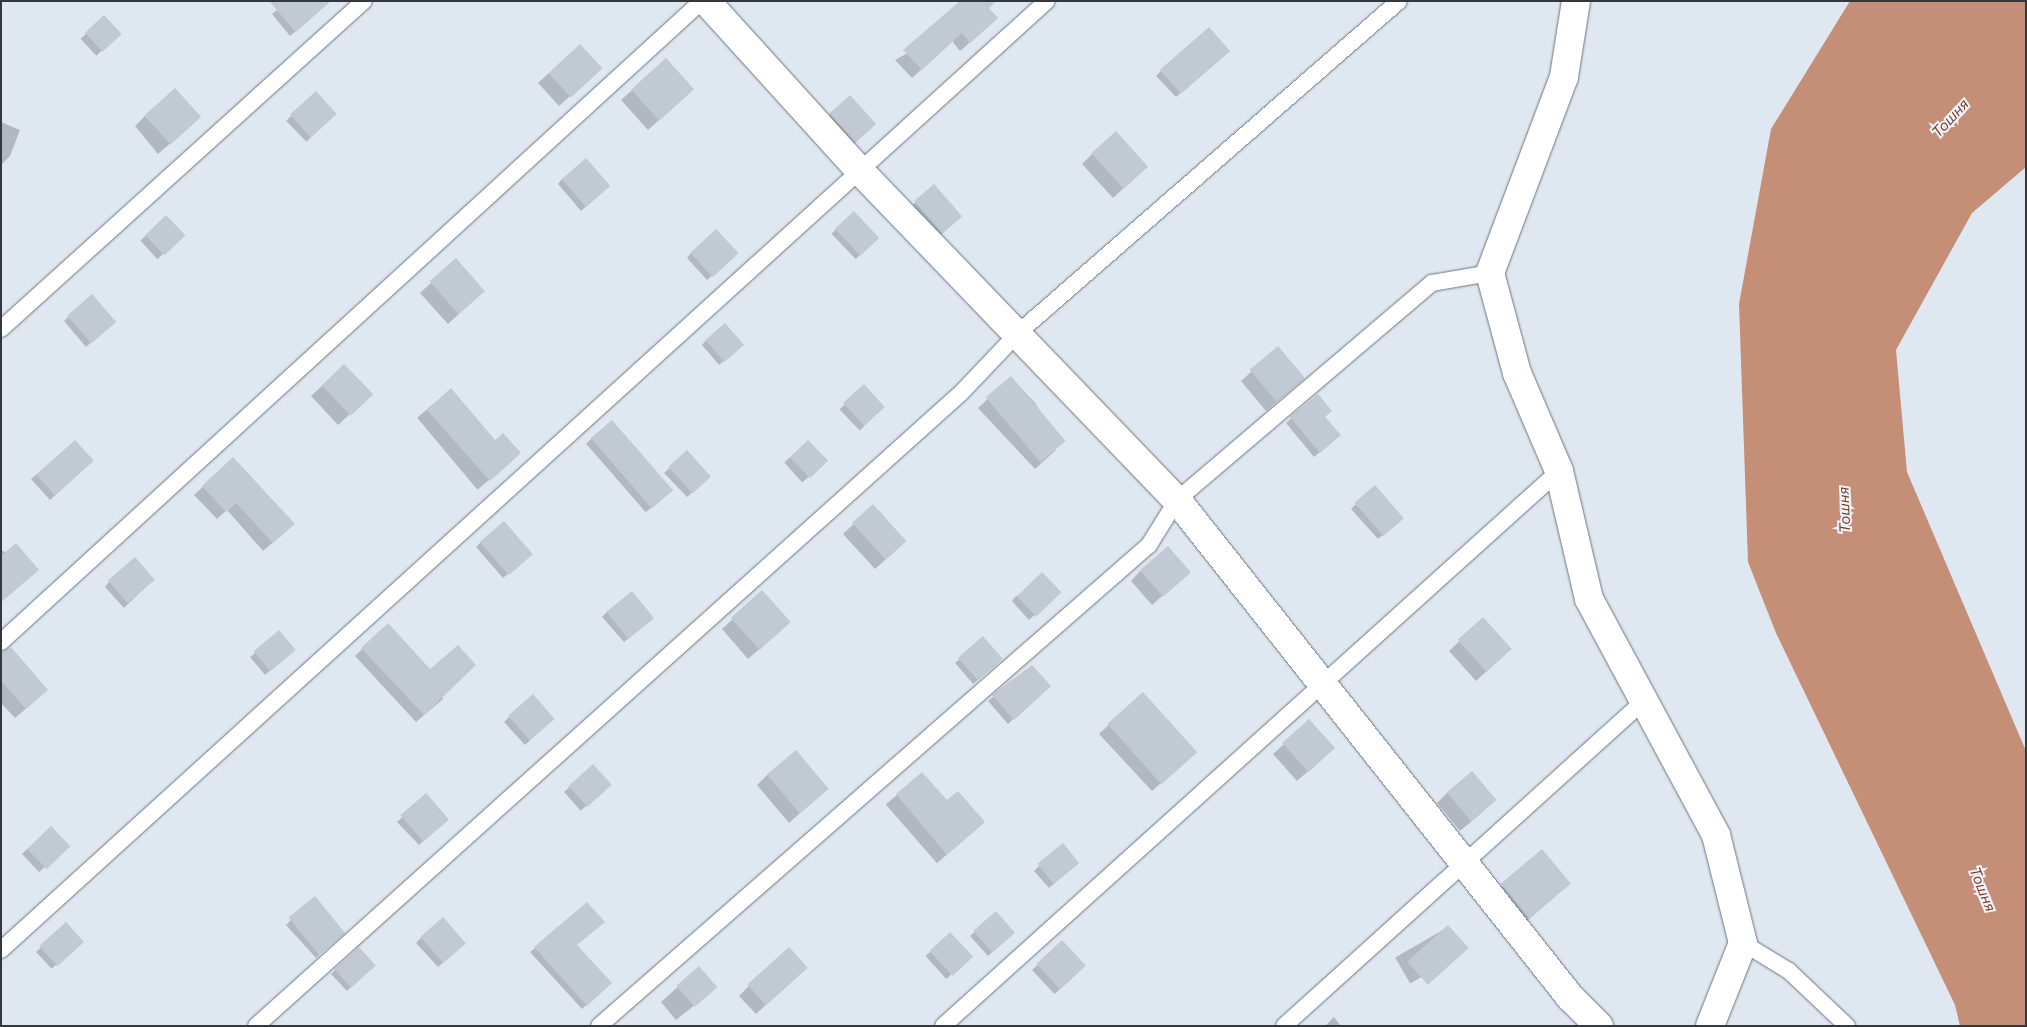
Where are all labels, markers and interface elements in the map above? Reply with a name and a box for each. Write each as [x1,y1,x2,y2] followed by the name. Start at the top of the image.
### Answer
[1928,95,1972,141] water label: Тошня
[1834,487,1854,533] water label: Тошня
[1966,864,2000,914] water label: Тошня

